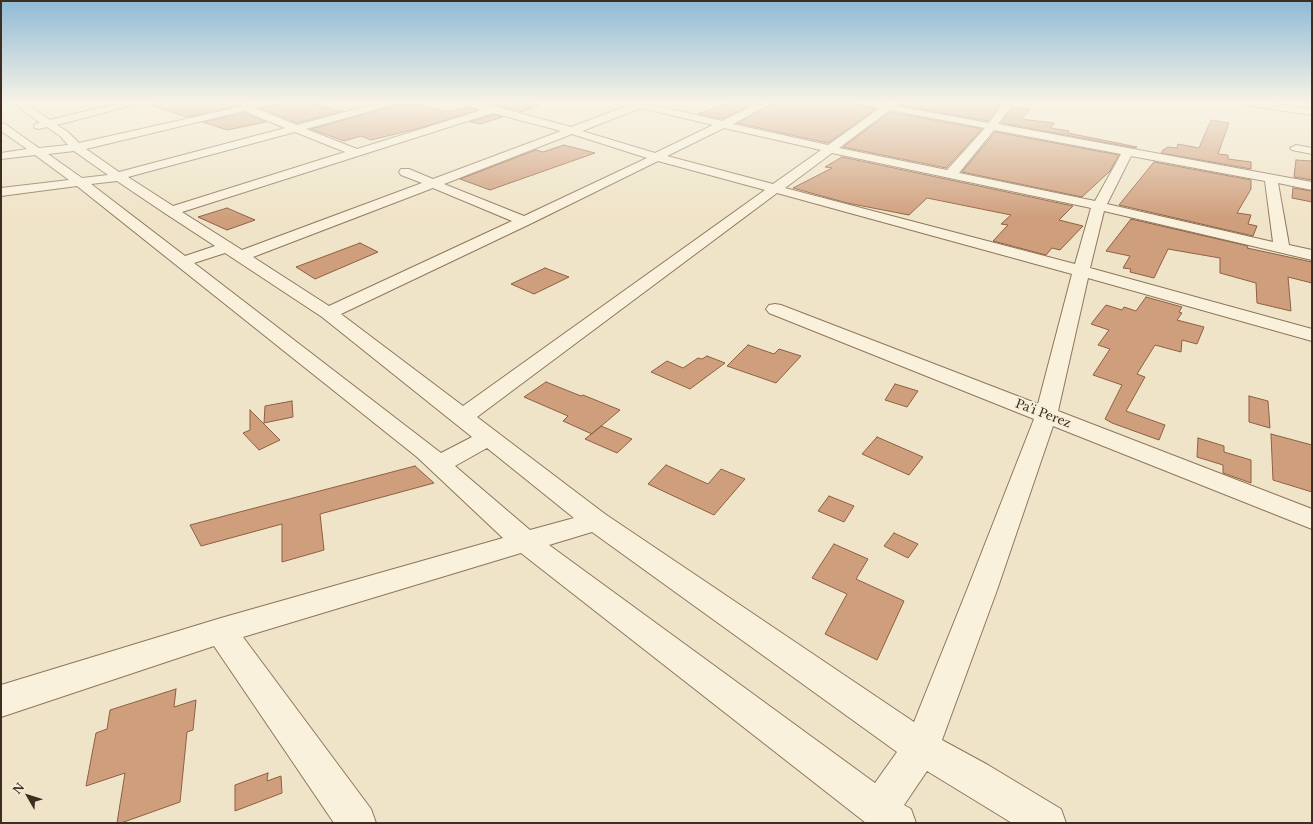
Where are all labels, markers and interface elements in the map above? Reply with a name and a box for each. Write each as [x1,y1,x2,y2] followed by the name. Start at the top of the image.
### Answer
[1013,397,1073,431] street label: Pa'i Perez
[8,776,48,816] north arrow
[10,780,27,797] text: N

